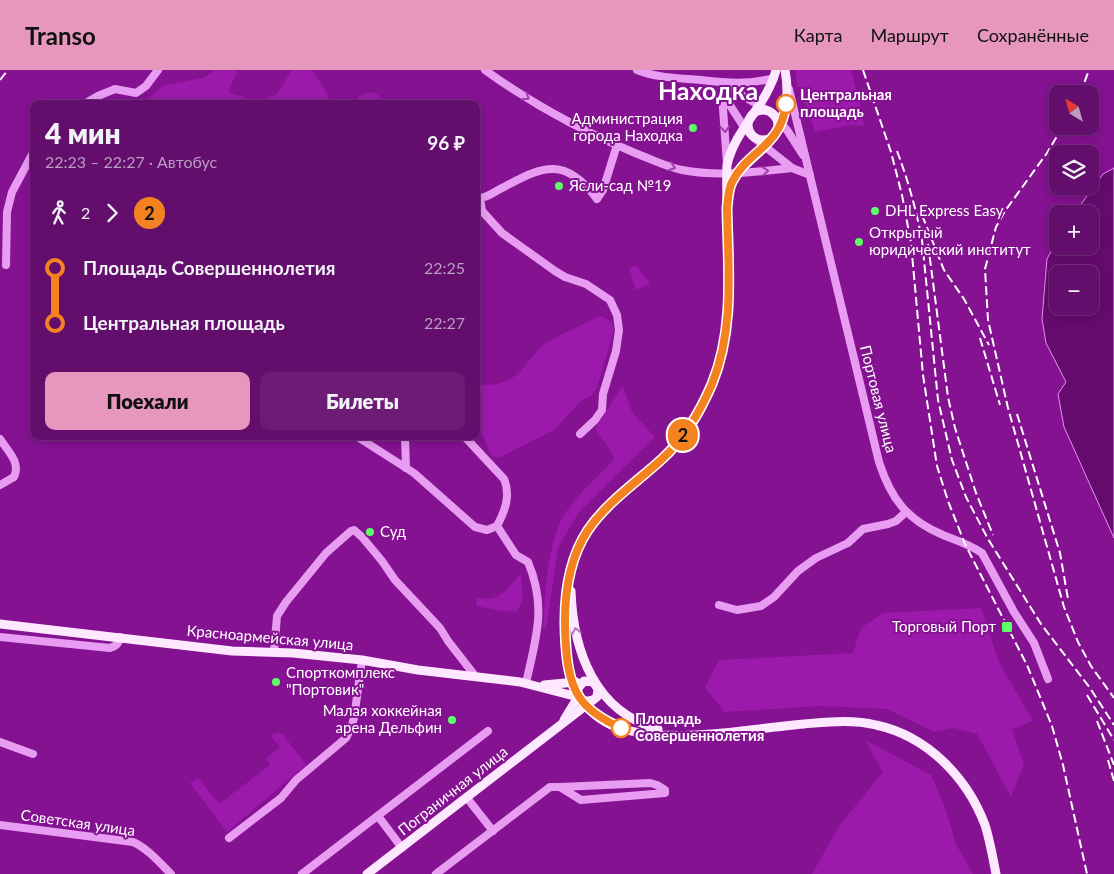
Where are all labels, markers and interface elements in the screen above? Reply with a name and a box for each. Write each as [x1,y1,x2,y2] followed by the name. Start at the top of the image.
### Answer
[25,21,96,50] text: Transo
[794,24,842,46] text: Карта
[870,24,949,46] text: Маршрут
[977,24,1089,46] text: Сохранённые
[658,75,758,105] district label: Находка
[800,85,892,120] place label: Центральная площадь
[1049,85,1099,135] north arrow
[1049,85,1099,315] map controls
[520,91,529,100] one-way arrow
[776,94,796,114] marker: Центральная площадь
[571,109,683,144] place label: Администрация города Находка
[45,116,121,150] text: 4 мин
[687,122,699,134] marker: Администрация города Находка
[719,125,730,133] one-way arrow
[427,131,465,154] text: 96 ₽
[1049,145,1099,195] button: layers
[45,152,217,171] text: 22:23 – 22:27 · Автобус
[667,161,675,171] one-way arrow
[761,166,769,177] one-way arrow
[568,176,671,194] place label: Ясли-сад №19
[553,180,565,192] marker: Ясли-сад №19
[45,199,73,227] icon: walk
[98,199,126,227] icon: forward
[885,201,1004,219] place label: DHL Express Easy
[144,202,155,224] text: 2
[81,203,90,222] text: 2
[869,205,881,217] marker: DHL Express Easy
[1049,205,1099,255] button: +
[869,223,1031,258] place label: Открытый юридический институт
[853,236,865,248] marker: Открытый юридический институт
[83,256,335,279] text: Площадь Совершеннолетия
[424,258,465,277] text: 22:25
[1049,265,1099,315] button: −
[83,311,285,334] text: Центральная площадь
[424,313,465,332] text: 22:27
[857,343,901,454] street label: Портовая улица
[45,372,250,430] button: Поехали
[260,372,465,430] button: Билеты
[667,419,699,451] line badge: 2
[678,424,688,446] text: 2
[380,522,406,540] place label: Суд
[364,526,376,538] marker: Суд
[892,617,996,635] place label: Торговый Порт
[1000,620,1014,634] marker: Торговый Порт
[186,621,354,653] street label: Красноармейская улица
[572,627,582,636] one-way arrow
[286,663,395,698] place label: Спорткомплекс "Портовик"
[270,676,282,688] marker: Спорткомплекс "Портовик"
[323,701,442,736] place label: Малая хоккейная арена Дельфин
[635,709,764,744] place label: Площадь Совершеннолетия
[446,714,458,726] marker: Малая хоккейная арена Дельфин
[611,718,631,738] marker: Площадь Совершеннолетия
[394,742,511,839] street label: Пограничная улица
[20,805,137,839] street label: Советская улица

